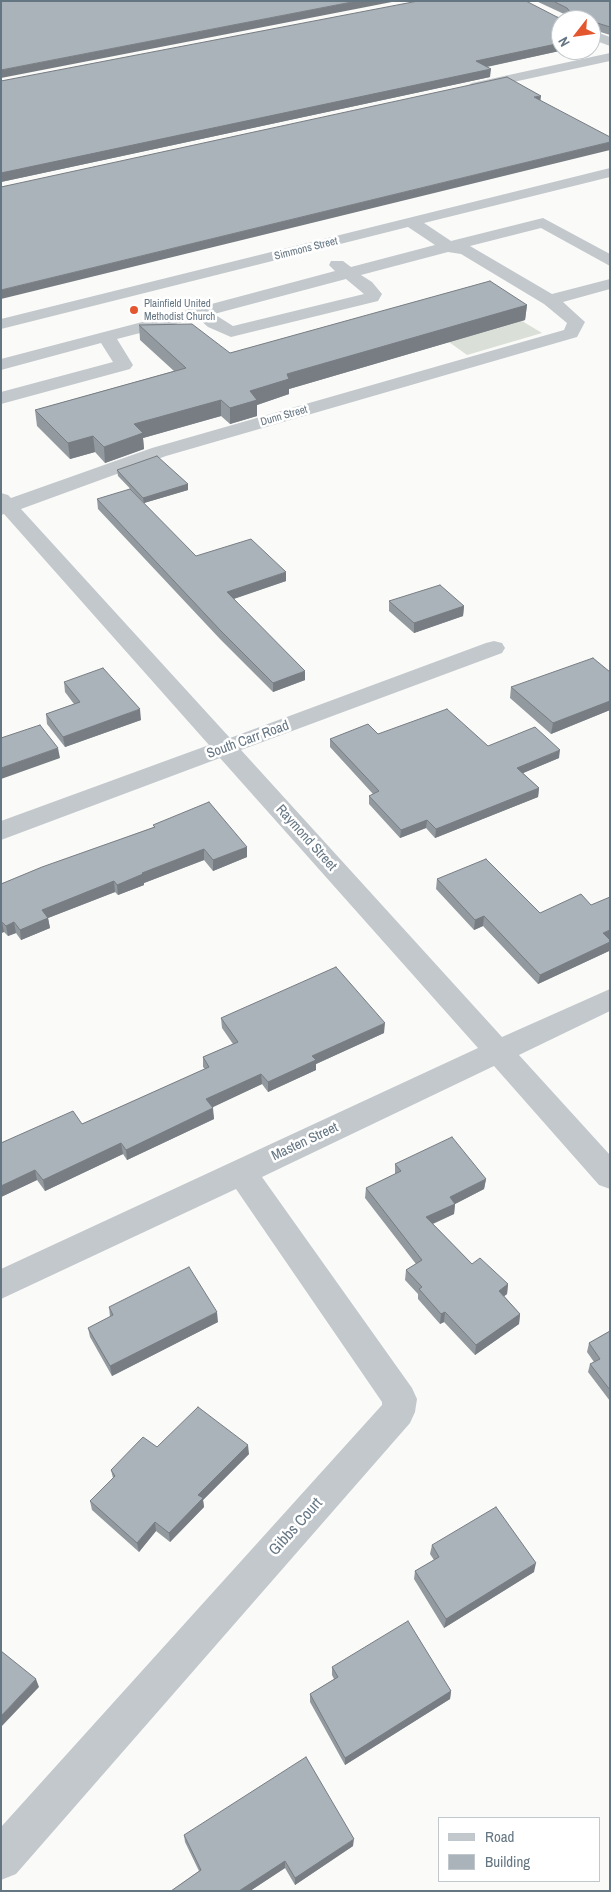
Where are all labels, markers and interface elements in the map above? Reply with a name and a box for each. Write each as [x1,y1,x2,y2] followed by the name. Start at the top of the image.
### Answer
[551,10,601,60] north arrow
[554,34,574,50] text: N
[273,235,339,263] street label: Simmons Street
[144,297,215,323] place label: Plainfield United Methodist Church
[128,304,140,316] marker: Plainfield United Methodist Church
[259,403,309,429] street label: Dunn Street
[205,717,291,763] street label: South Carr Road
[272,802,340,874] street label: Raymond Street
[269,1119,341,1165] street label: Masten Street
[265,1494,327,1560] street label: Gibbs Court
[438,1817,601,1882] legend
[485,1826,514,1847] text: Road
[485,1851,530,1872] text: Building

